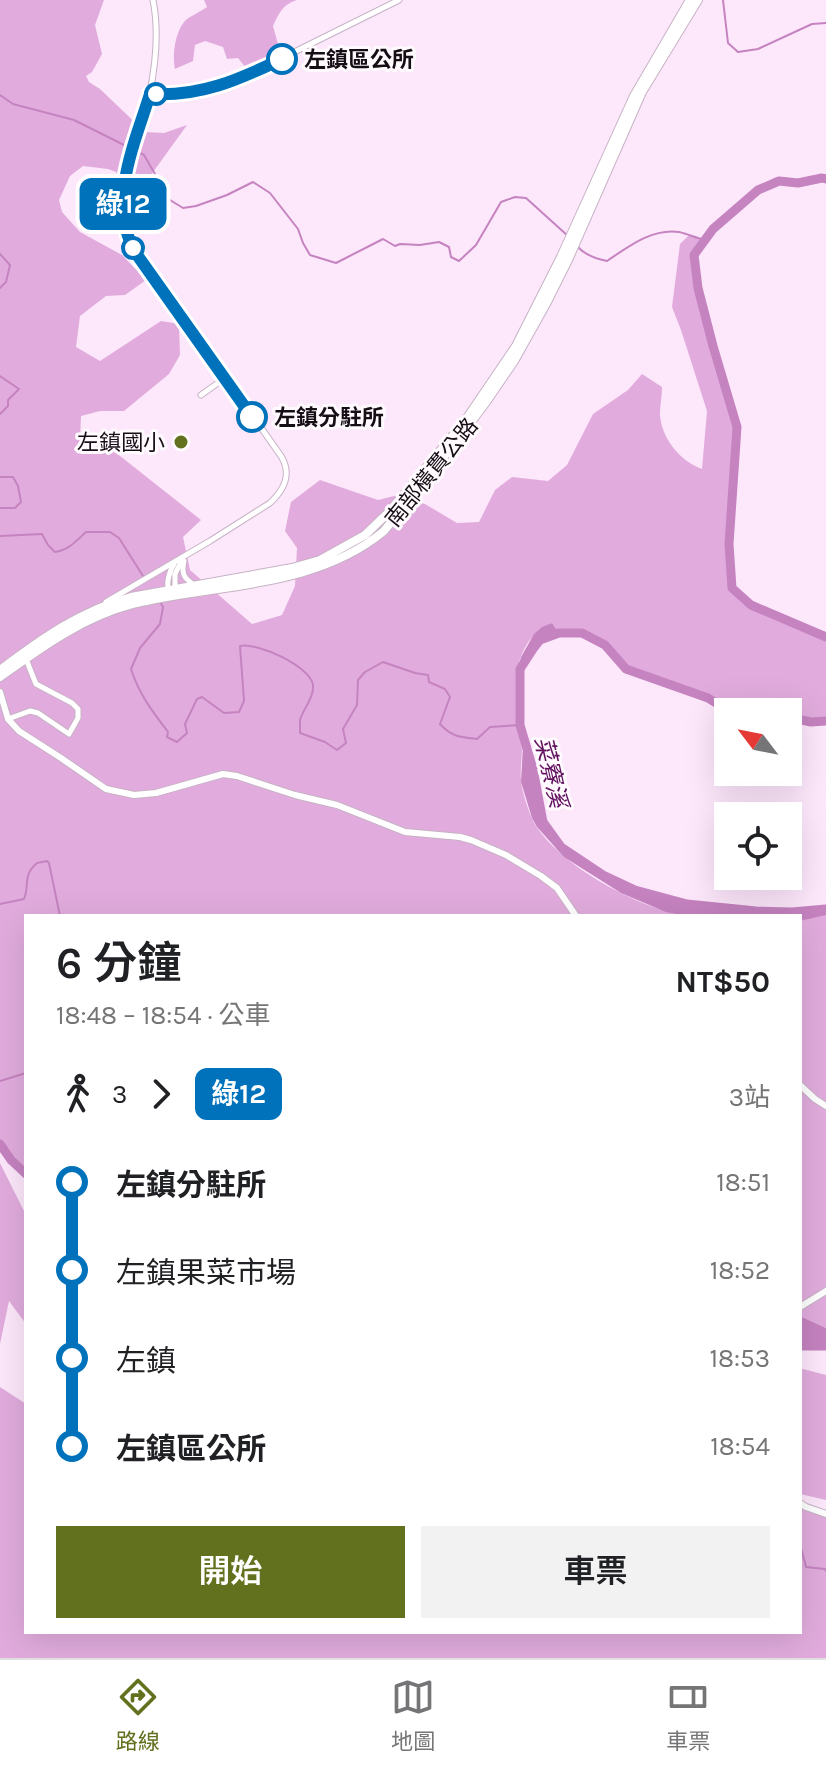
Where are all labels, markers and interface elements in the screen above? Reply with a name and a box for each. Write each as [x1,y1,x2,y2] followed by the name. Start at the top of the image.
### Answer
[267,44,297,74] marker: 左鎮區公所
[304,47,414,73] place label: 左鎮區公所
[145,83,167,105] unlabelled marker
[77,178,169,230] line badge: 綠12
[96,187,150,220] text: 綠12
[122,237,144,259] unlabelled marker
[237,402,267,432] marker: 左鎮分駐所
[274,405,384,431] place label: 左鎮分駐所
[380,413,483,532] street label: 南部橫貫公路
[77,430,165,456] place label: 左鎮國小
[172,433,190,451] marker: 左鎮國小
[714,698,802,786] north arrow
[714,698,802,890] map controls
[529,734,573,813] water label: 菜竂溪
[714,802,802,890] button: locate
[56,938,181,989] text: 6 分鐘
[675,964,770,1000] text: NT$50
[56,1000,270,1031] text: 18:48 – 18:54 · 公車
[56,1072,100,1116] icon: walk
[139,1072,183,1116] icon: forward
[211,1077,266,1110] text: 綠12
[112,1079,127,1110] text: 3
[729,1082,770,1113] text: 3站
[116,1167,266,1203] text: 左鎮分駐所
[716,1167,770,1198] text: 18:51
[116,1255,296,1291] text: 左鎮果菜市場
[710,1255,770,1286] text: 18:52
[116,1343,176,1379] text: 左鎮
[709,1343,770,1374] text: 18:53
[116,1431,266,1467] text: 左鎮區公所
[710,1431,770,1462] text: 18:54
[56,1526,405,1618] button: 開始
[421,1526,770,1618] button: 車票
[116,1675,160,1755] tab: 路線
[391,1675,435,1755] tab: 地圖
[666,1675,710,1755] tab: 車票

